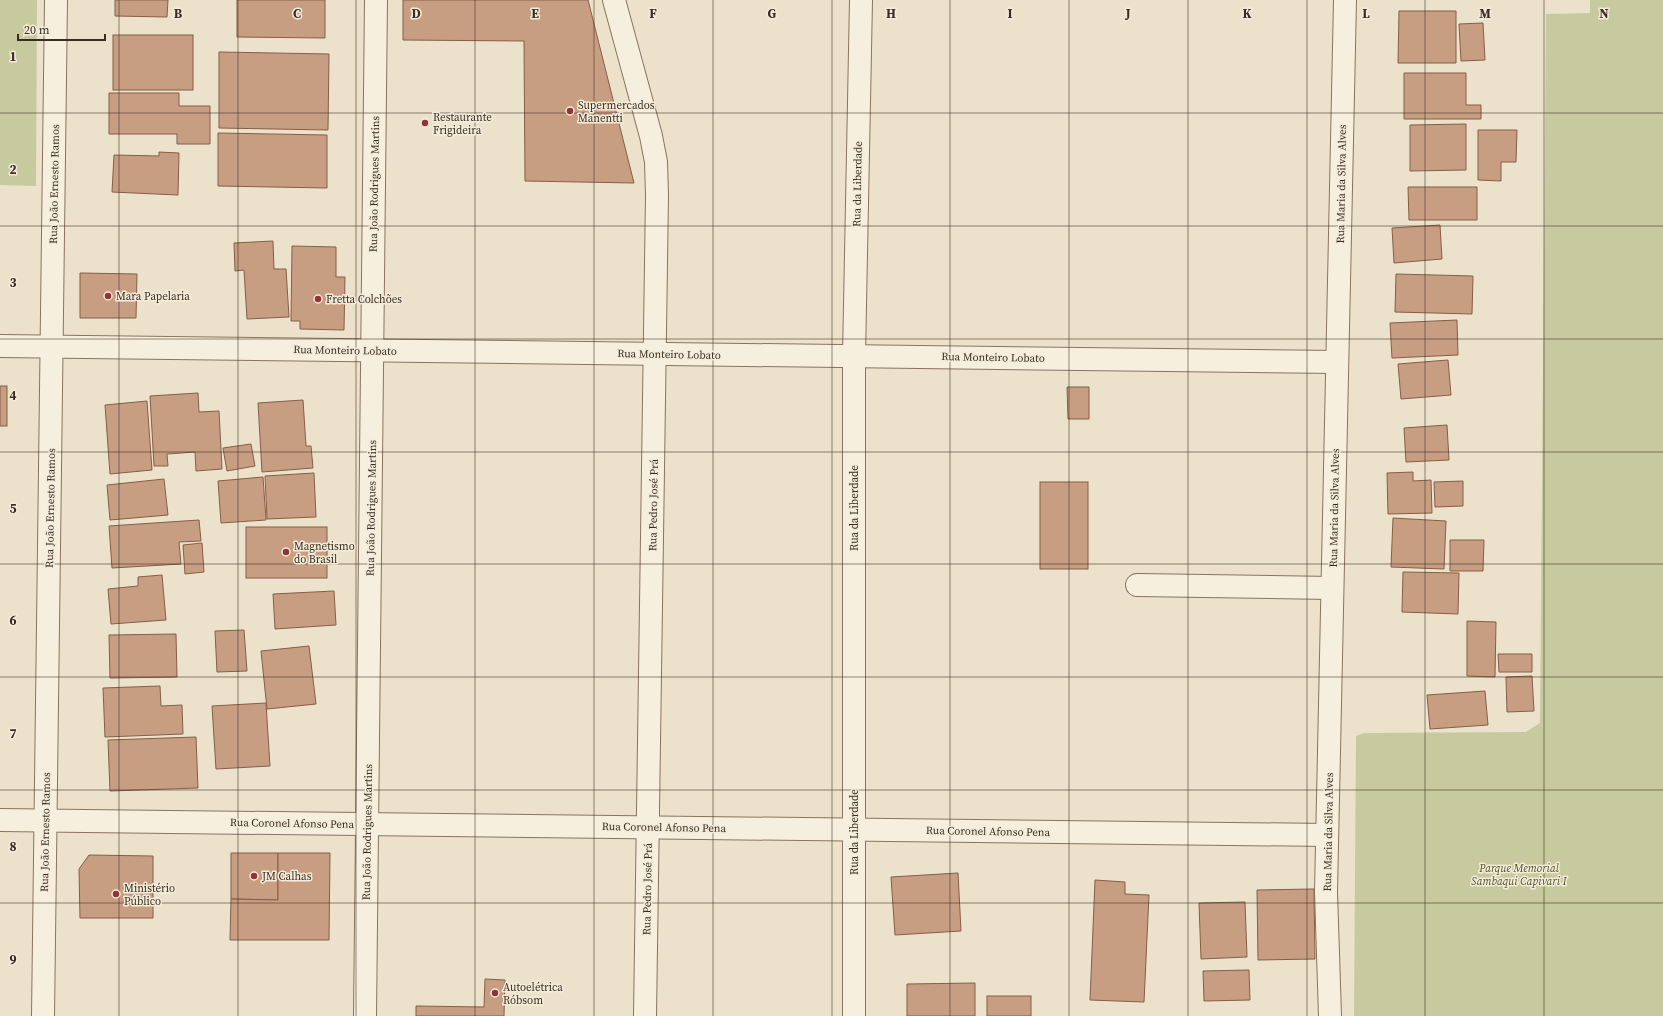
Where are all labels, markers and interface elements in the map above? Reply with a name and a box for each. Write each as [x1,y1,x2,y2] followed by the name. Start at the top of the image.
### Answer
[174,5,183,22] text: B
[293,5,301,22] text: C
[411,5,421,22] text: D
[531,5,539,22] text: E
[649,5,657,22] text: F
[768,5,777,22] text: G
[886,5,896,22] text: H
[1007,5,1013,22] text: I
[1124,5,1131,22] text: J
[1242,5,1252,22] text: K
[1362,5,1370,22] text: L
[1479,5,1491,22] text: M
[1599,5,1609,22] text: N
[18,16,105,42] scale bar
[24,22,50,38] text: 20 m
[9,48,17,65] text: 1
[578,98,655,126] place label: Supermercados Manentti
[565,106,575,116] marker: Supermercados Manentti
[433,110,492,138] place label: Restaurante Frigideira
[366,115,383,252] street label: Rua João Rodrigues Martins
[420,118,430,128] marker: Restaurante Frigideira
[46,124,63,244] street label: Rua João Ernesto Ramos
[1333,124,1350,244] street label: Rua Maria da Silva Alves
[849,141,866,227] street label: Rua da Liberdade
[9,161,17,178] text: 2
[9,274,17,291] text: 3
[116,289,190,304] place label: Mara Papelaria
[103,291,113,301] marker: Mara Papelaria
[326,292,402,307] place label: Fretta Colchões
[313,294,323,304] marker: Fretta Colchões
[293,342,397,359] street label: Rua Monteiro Lobato
[617,346,721,363] street label: Rua Monteiro Lobato
[941,349,1045,366] street label: Rua Monteiro Lobato
[9,387,17,404] text: 4
[363,439,380,576] street label: Rua João Rodrigues Martins
[42,448,59,568] street label: Rua João Ernesto Ramos
[1326,448,1343,568] street label: Rua Maria da Silva Alves
[645,458,662,551] street label: Rua Pedro José Prá
[847,465,862,551] street label: Rua da Liberdade
[9,500,17,517] text: 5
[294,539,355,567] place label: Magnetismo do Brasil
[281,547,291,557] marker: Magnetismo do Brasil
[9,612,17,629] text: 6
[9,725,17,742] text: 7
[359,763,376,900] street label: Rua João Rodrigues Martins
[37,772,54,892] street label: Rua João Ernesto Ramos
[1320,772,1337,892] street label: Rua Maria da Silva Alves
[847,789,862,875] street label: Rua da Liberdade
[230,815,355,832] street label: Rua Coronel Afonso Pena
[602,819,727,836] street label: Rua Coronel Afonso Pena
[926,823,1051,840] street label: Rua Coronel Afonso Pena
[9,838,17,855] text: 8
[639,842,656,935] street label: Rua Pedro José Prá
[1471,861,1568,889] park label: Parque Memorial Sambaqui Capivari I
[261,869,312,884] place label: JM Calhas
[249,871,259,881] marker: JM Calhas
[124,881,175,909] place label: Ministério Público
[111,889,121,899] marker: Ministério Público
[9,951,17,968] text: 9
[503,980,563,1008] place label: Autoelétrica Róbsom
[490,988,500,998] marker: Autoelétrica Róbsom

